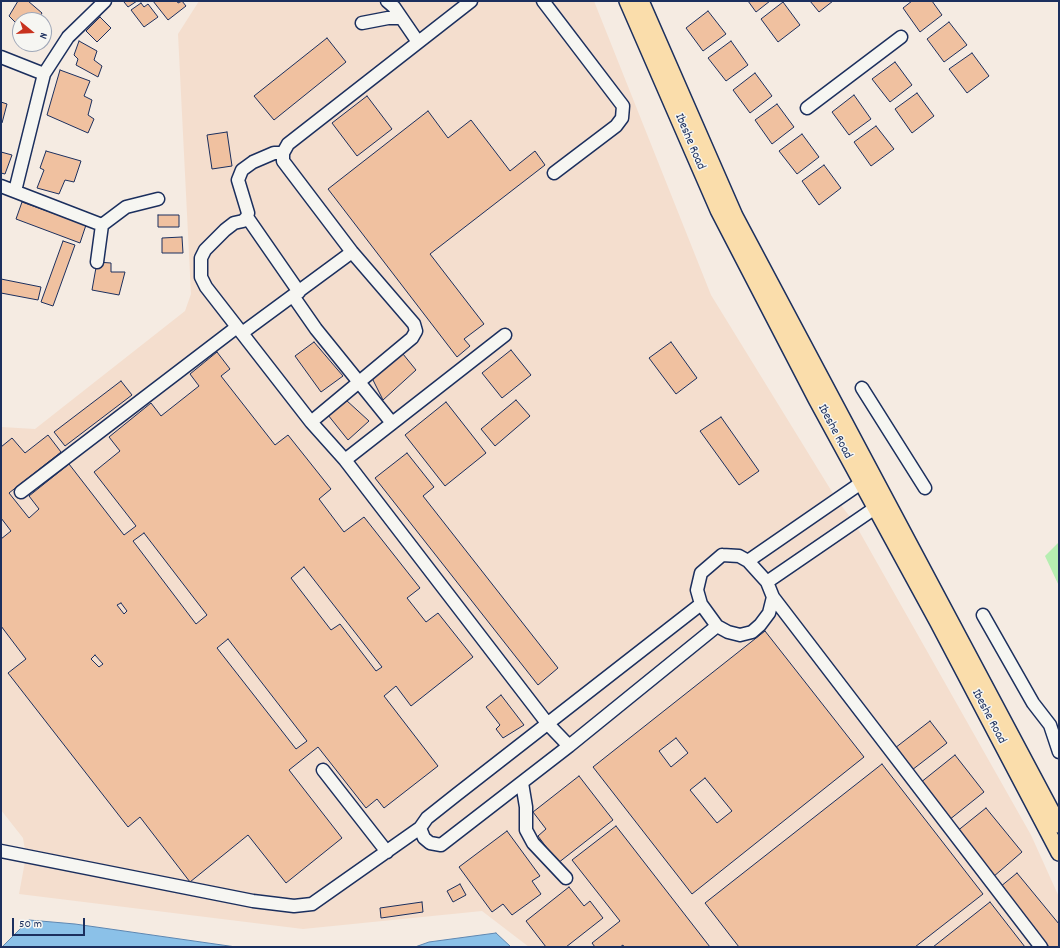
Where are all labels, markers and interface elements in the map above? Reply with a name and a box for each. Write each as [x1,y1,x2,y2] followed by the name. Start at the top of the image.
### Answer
[12,12,52,52] north arrow
[34,30,51,40] text: N
[670,111,708,173] street label: Ibeshe Road
[813,402,855,462] street label: Ibeshe Road
[967,687,1009,747] street label: Ibeshe Road
[14,910,87,936] scale bar
[19,916,42,933] text: 50 m

